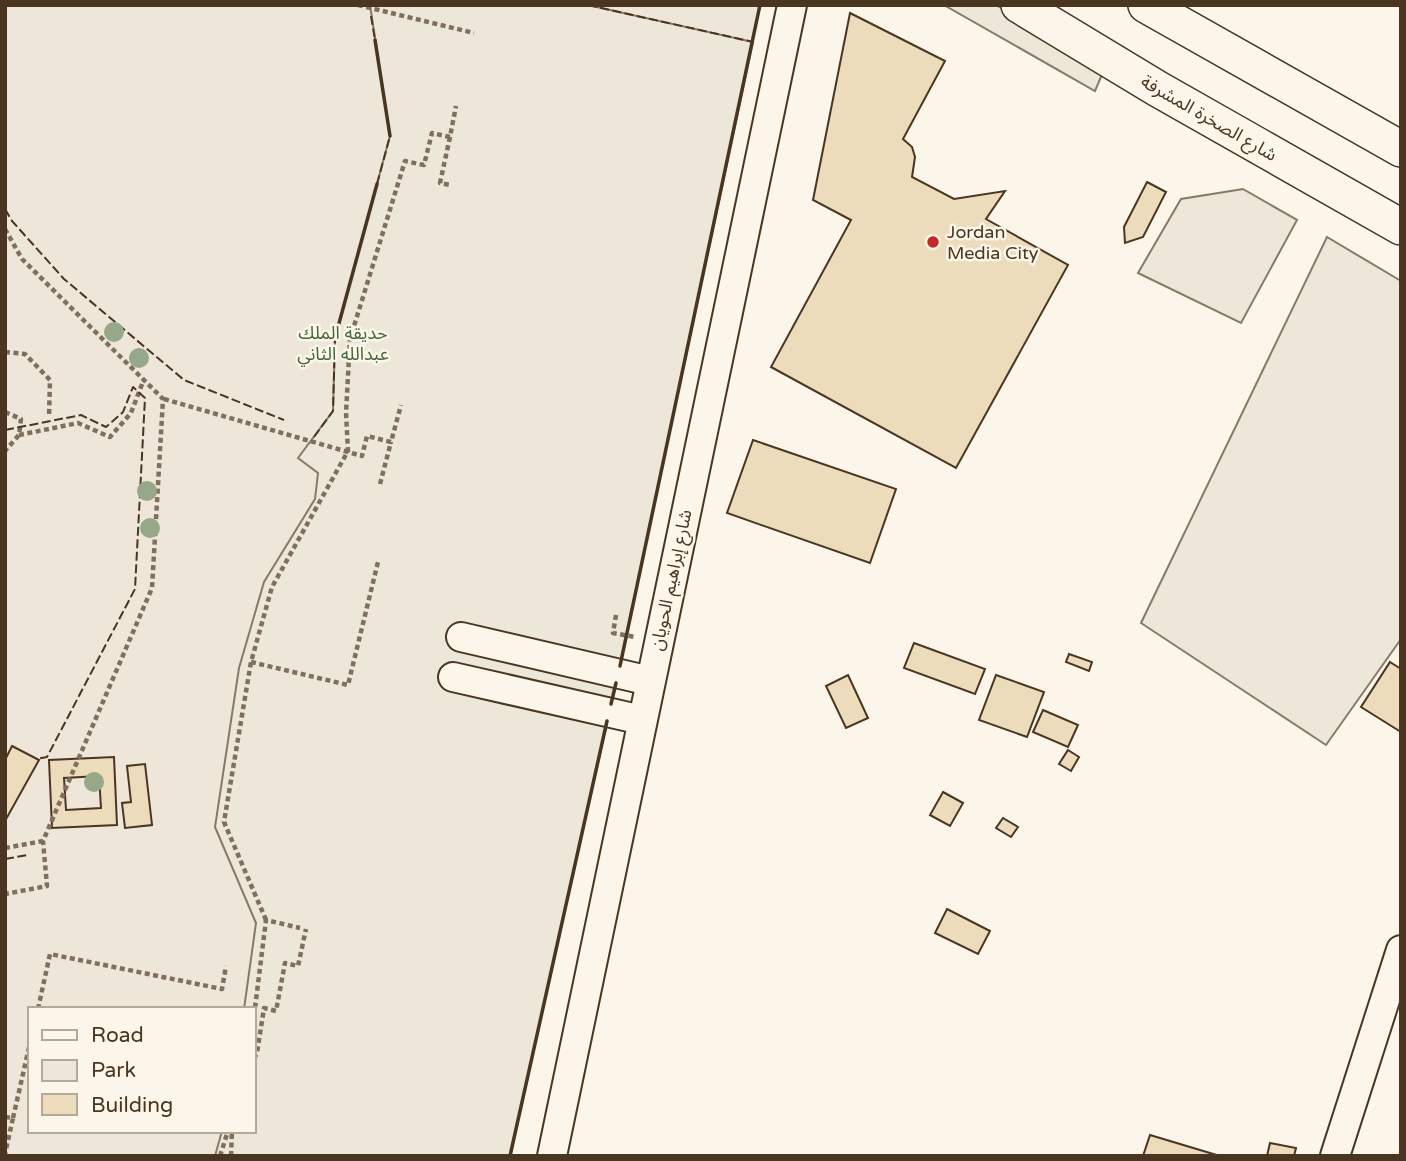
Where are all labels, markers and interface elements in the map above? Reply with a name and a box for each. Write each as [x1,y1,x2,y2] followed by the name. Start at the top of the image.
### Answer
[1135,70,1281,169] street label: شارع الصخرة المشرفة
[947,221,1039,264] place label: Jordan Media City
[925,234,941,250] marker: Jordan Media City
[297,322,389,367] park label: حديقة الملك عبدالله الثاني
[645,508,700,653] street label: شارع إبراهيم الحويان
[28,1007,256,1133] legend
[91,1023,144,1048] text: Road
[91,1058,136,1083] text: Park
[91,1093,173,1118] text: Building

